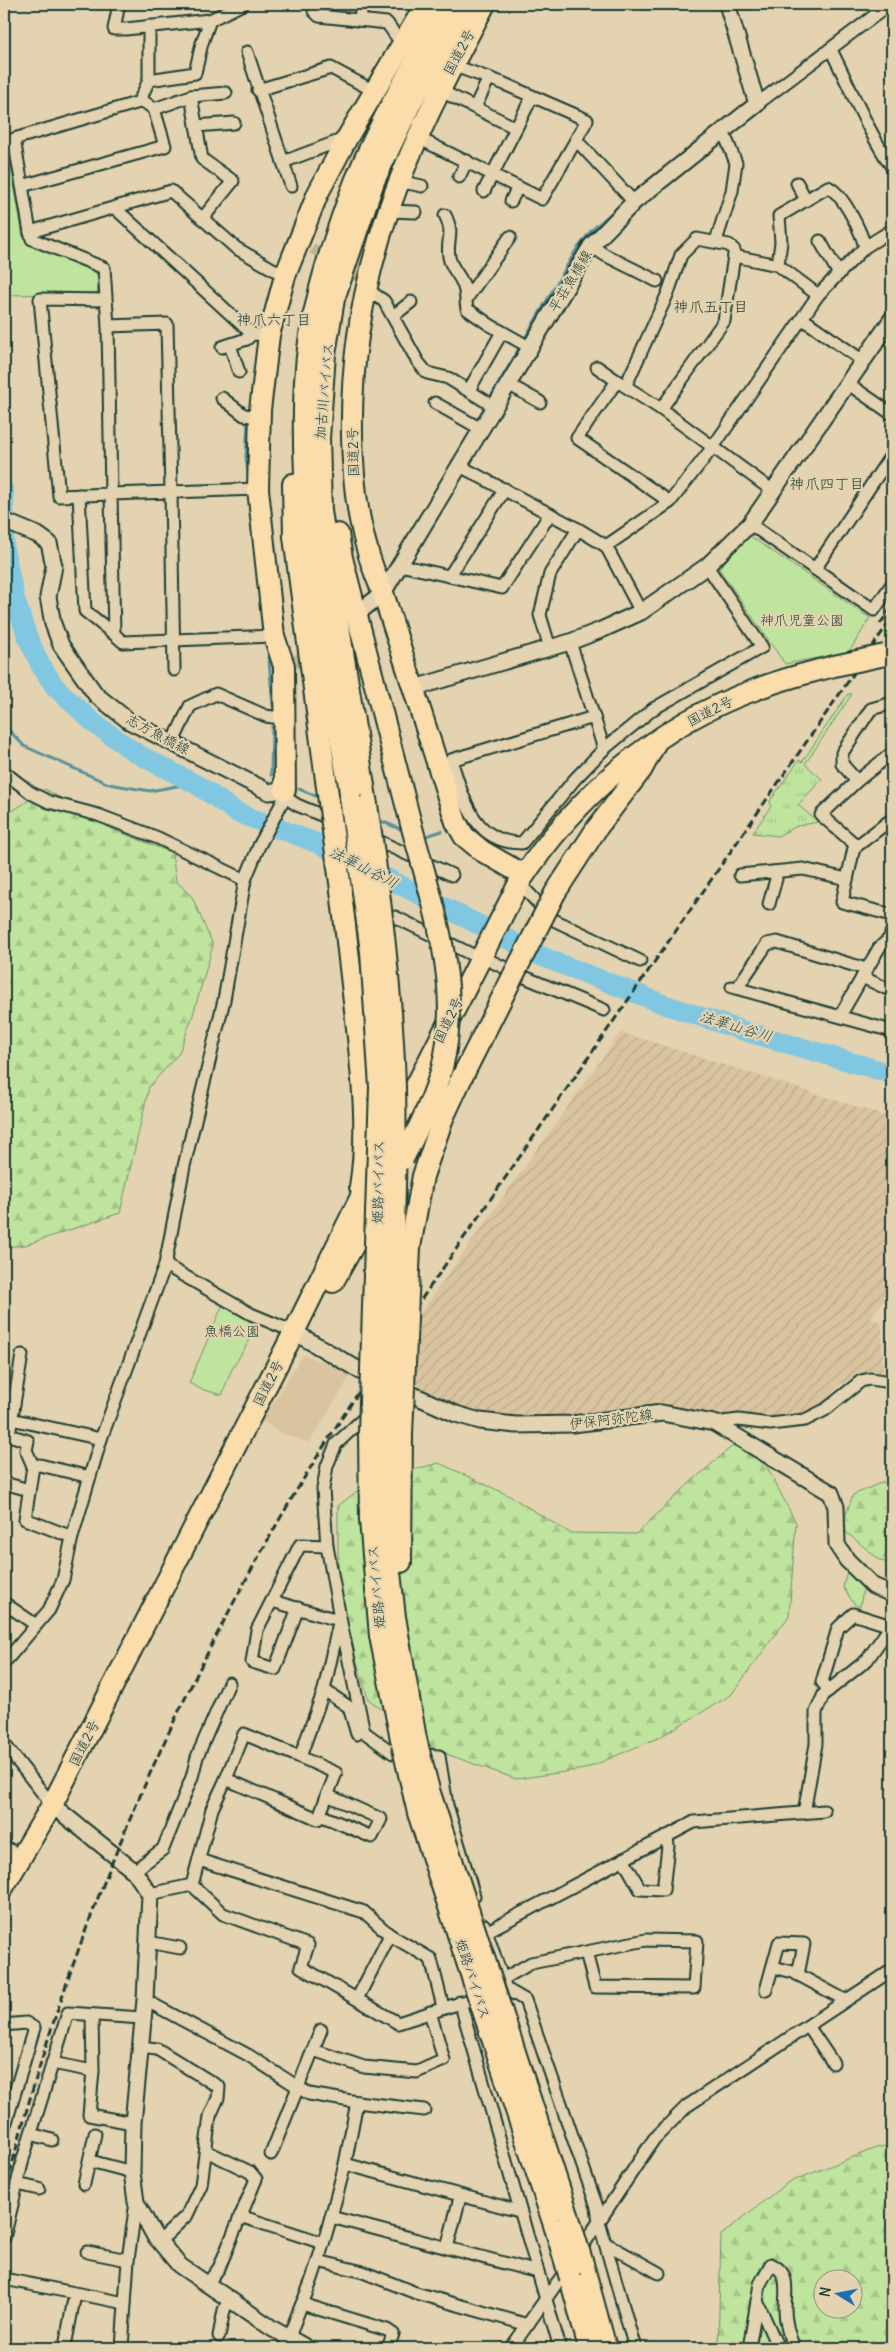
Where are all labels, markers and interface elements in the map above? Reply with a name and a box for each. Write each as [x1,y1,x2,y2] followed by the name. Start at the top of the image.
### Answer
[439,26,479,78] street label: 国道2号
[544,246,596,316] street label: 平荘魚橋線
[673,297,749,316] district label: 神爪五丁目
[236,310,312,329] district label: 神爪六丁目
[311,342,337,440] street label: 加古川バイパス
[343,427,363,477] street label: 国道2号
[789,474,865,493] district label: 神爪四丁目
[760,611,844,629] park label: 神爪児童公園
[684,692,736,730] street label: 国道2号
[123,710,193,758] street label: 志方魚橋線
[326,842,402,892] water label: 法華山谷川
[429,994,467,1046] street label: 国道2号
[697,1006,775,1046] water label: 法華山谷川
[368,1140,388,1224] street label: 姫路バイパス
[204,1322,260,1340] park label: 魚橋公園
[249,1357,287,1409] street label: 国道2号
[568,1405,654,1433] street label: 伊保阿弥陀線
[363,1545,389,1629] street label: 姫路バイパス
[65,1717,103,1769] street label: 国道2号
[452,1936,494,2022] street label: 姫路バイパス
[814,2270,864,2320] north arrow
[815,2285,835,2298] text: N

